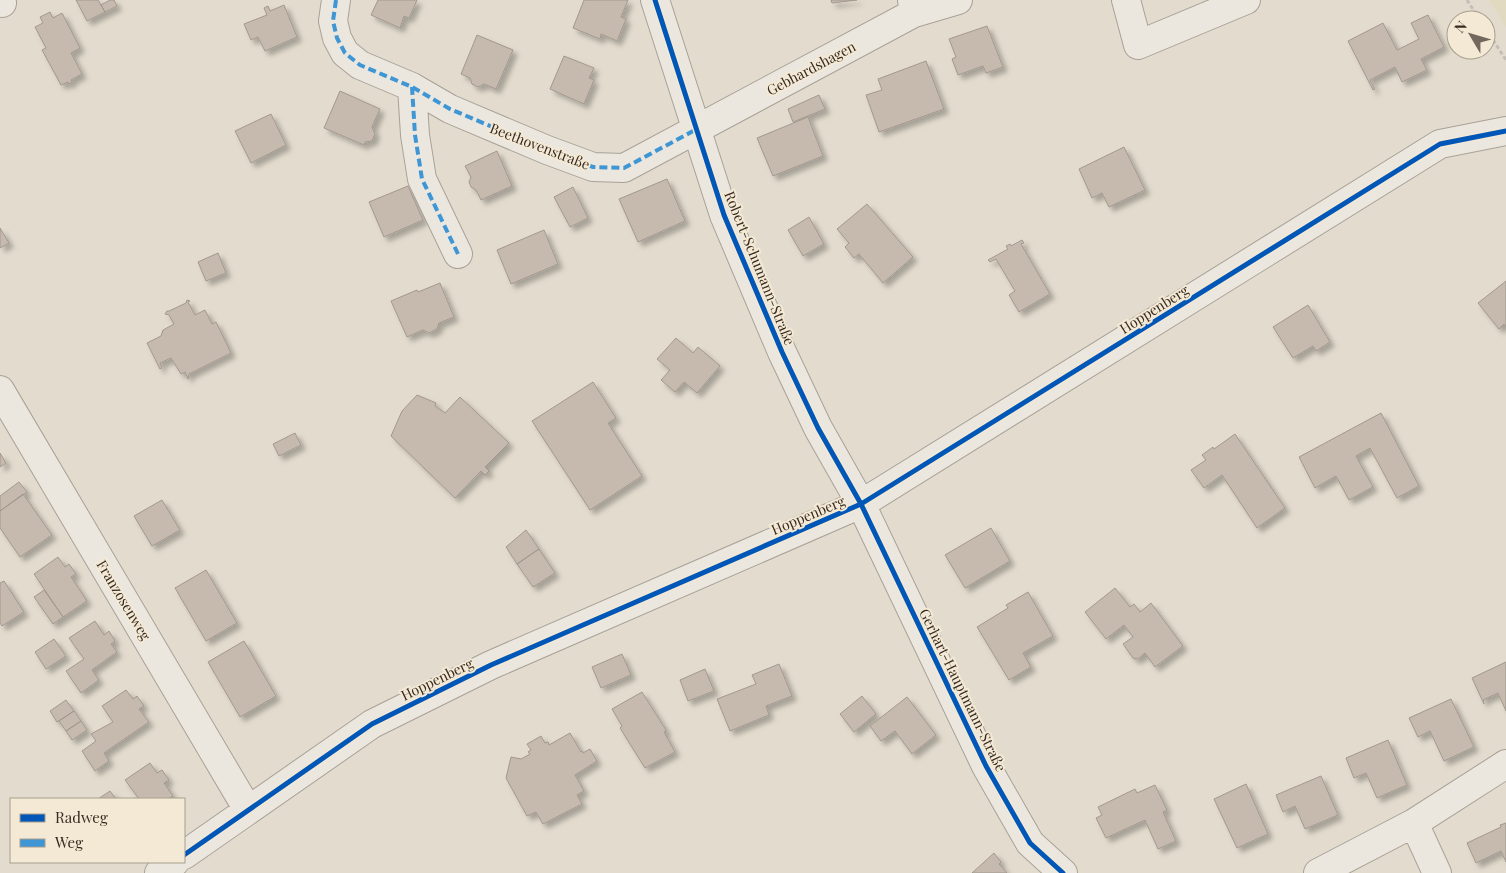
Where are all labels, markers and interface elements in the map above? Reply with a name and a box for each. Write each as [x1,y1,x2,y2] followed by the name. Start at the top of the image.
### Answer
[1446,10,1496,60] north arrow
[1450,17,1471,37] text: N
[763,36,859,99] street label: Gebhardshagen
[487,118,593,174] street label: Beethovenstraße
[720,188,800,348] street label: Robert-Schumann-Straße
[1116,280,1193,338] street label: Hoppenberg
[768,491,848,539] street label: Hoppenberg
[93,556,156,644] street label: Franzosenweg
[915,605,1011,775] street label: Gerhart-Hauptmann-Straße
[398,653,477,705] street label: Hoppenberg
[10,798,185,863] legend
[55,807,108,827] text: Radweg
[54,832,83,852] text: Weg

